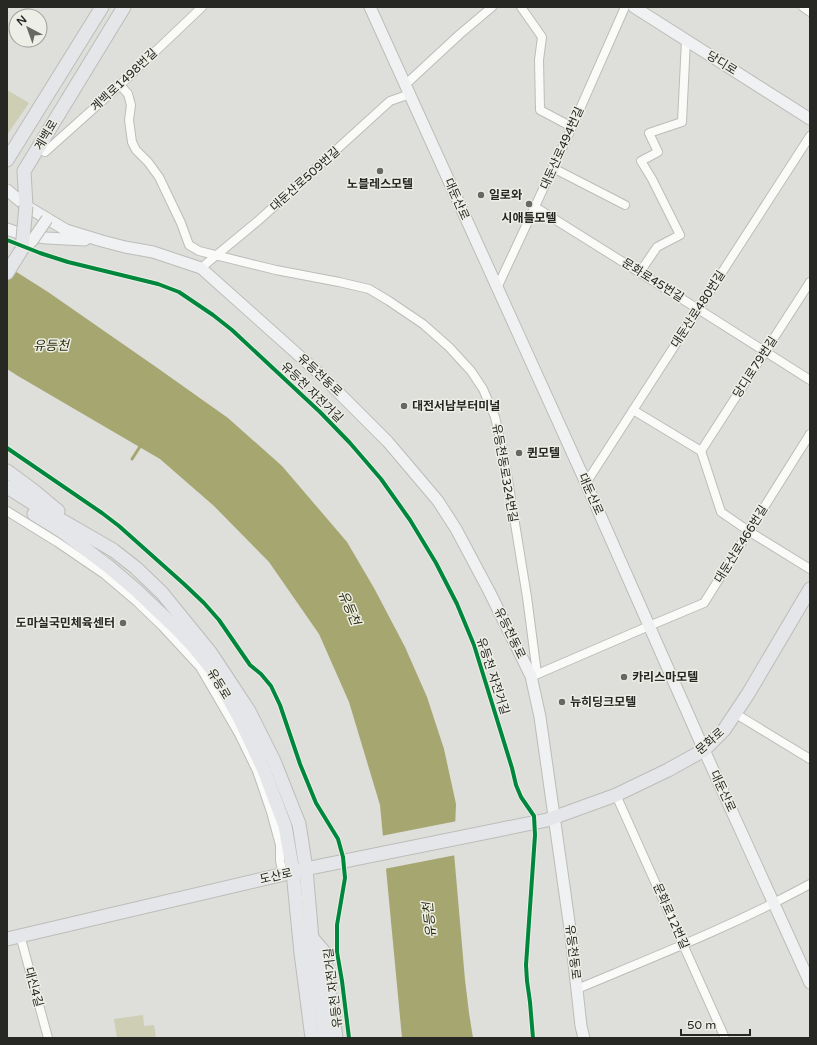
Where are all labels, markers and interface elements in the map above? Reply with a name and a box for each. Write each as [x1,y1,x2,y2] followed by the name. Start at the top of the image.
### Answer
[8,8,48,48] north arrow
[14,13,29,29] text: N
[88,46,160,114] street label: 계백로1498번길
[704,48,740,78] street label: 당디로
[538,105,586,191] street label: 대둔산로494번길
[31,117,61,153] street label: 계백로
[267,144,343,214] street label: 대둔산로509번길
[375,166,385,176] marker: 노블레스모텔
[442,176,472,222] street label: 대둔산로
[347,177,413,191] place label: 노블레스모텔
[489,188,522,202] place label: 일로와
[476,190,486,200] marker: 일로와
[524,199,534,209] marker: 시애틀모텔
[501,211,557,225] place label: 시애틀모텔
[619,255,687,305] street label: 문화로45번길
[668,268,728,350] street label: 대둔산로480번길
[730,334,780,400] street label: 당디로79번길
[33,338,70,354] water label: 유등천
[295,351,345,399] street label: 유등천동로
[278,359,346,425] street label: 유등천 자전거길
[412,399,500,413] place label: 대전서남부터미널
[399,401,409,411] marker: 대전서남부터미널
[489,423,521,523] street label: 유등천동로324번길
[527,446,560,460] place label: 퀸모텔
[514,448,524,458] marker: 퀸모텔
[576,471,606,517] street label: 대둔산로
[712,503,770,585] street label: 대둔산로466번길
[335,588,364,629] water label: 유등천
[492,605,528,661] street label: 유등천동로
[16,616,115,630] place label: 도마실국민체육센터
[118,618,128,628] marker: 도마실국민체육센터
[474,636,512,716] street label: 유등천 자전거길
[204,666,234,702] street label: 유등로
[632,670,698,684] place label: 카리스마모텔
[619,672,629,682] marker: 카리스마모텔
[570,695,636,709] place label: 뉴히딩크모텔
[557,697,567,707] marker: 뉴히딩크모텔
[693,725,727,757] street label: 문화로
[707,768,739,814] street label: 대둔산로
[258,865,294,887] street label: 도산로
[650,881,692,951] street label: 문화로12번길
[420,900,440,939] water label: 유등천
[563,924,583,980] street label: 유등천동로
[321,947,345,1029] street label: 유등천 자전거길
[22,966,46,1008] street label: 대신4길
[681,1011,750,1037] scale bar
[687,1018,716,1032] text: 50 m

